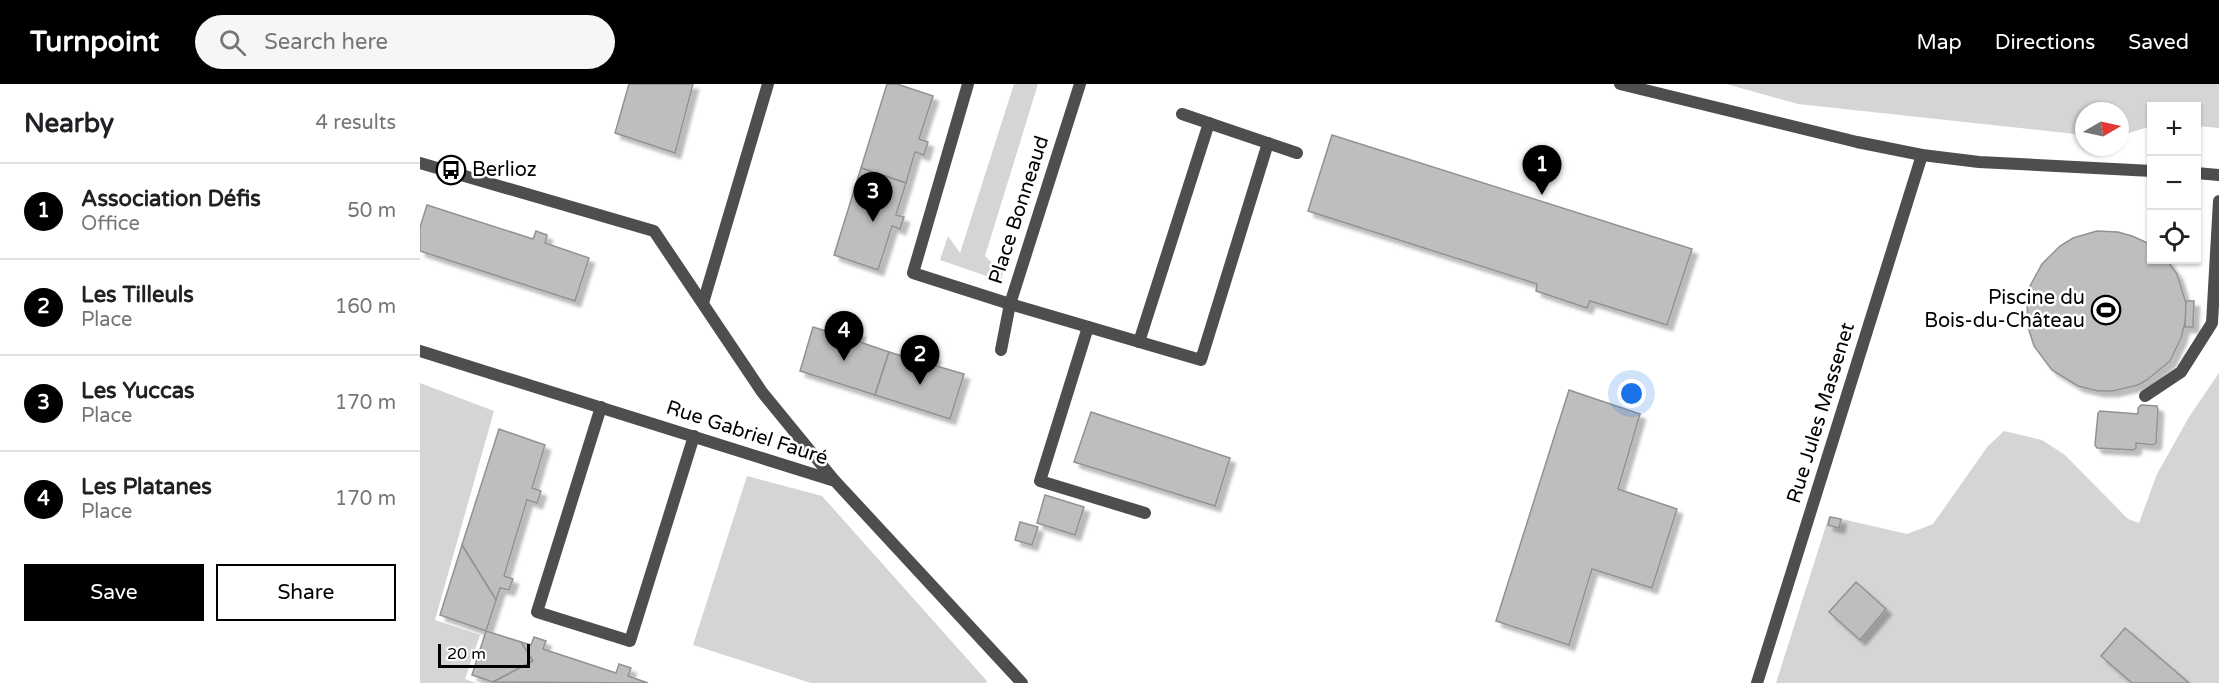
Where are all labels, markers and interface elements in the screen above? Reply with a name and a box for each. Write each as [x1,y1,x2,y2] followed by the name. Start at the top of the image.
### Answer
[195,15,615,69] search box
[30,25,159,59] text: Turnpoint
[216,26,249,59] icon: search
[264,29,388,55] text: Search here
[1916,30,1962,55] text: Map
[1995,30,2095,55] text: Directions
[2128,30,2189,55] text: Saved
[2075,102,2129,156] north arrow
[2147,102,2201,264] map controls
[2147,102,2201,156] button: +
[24,108,114,139] text: Nearby
[316,111,396,135] text: 4 results
[984,133,1054,287] street label: Place Bonneaud
[1522,146,1562,195] pin: 1
[435,154,467,186] bus stop icon: Berlioz
[2147,156,2201,210] button: −
[472,158,537,182] place label: Berlioz
[854,172,892,222] pin: 3
[81,186,261,212] text: Association Défis
[37,199,50,223] text: 1
[347,199,396,223] text: 50 m
[2147,210,2201,264] button: locate
[81,212,140,236] text: Office
[81,282,194,308] text: Les Tilleuls
[1924,286,2085,333] place label: Piscine du Bois-du-Château
[2090,294,2122,326] sports icon: Piscine du Bois-du-Château
[37,295,50,319] text: 2
[335,295,396,319] text: 160 m
[81,308,132,332] text: Place
[824,312,864,361] pin: 4
[1782,319,1860,506] street label: Rue Jules Massenet
[900,336,940,385] pin: 2
[81,378,195,404] text: Les Yuccas
[1617,379,1646,408] your location
[37,391,50,415] text: 3
[335,391,396,415] text: 170 m
[663,396,831,470] street label: Rue Gabriel Fauré
[81,404,132,428] text: Place
[81,474,212,500] text: Les Platanes
[37,487,50,511] text: 4
[335,487,396,511] text: 170 m
[81,500,132,524] text: Place
[24,564,204,621] button: Save
[216,564,396,621] button: Share
[438,641,530,668] scale bar
[447,644,486,664] text: 20 m

